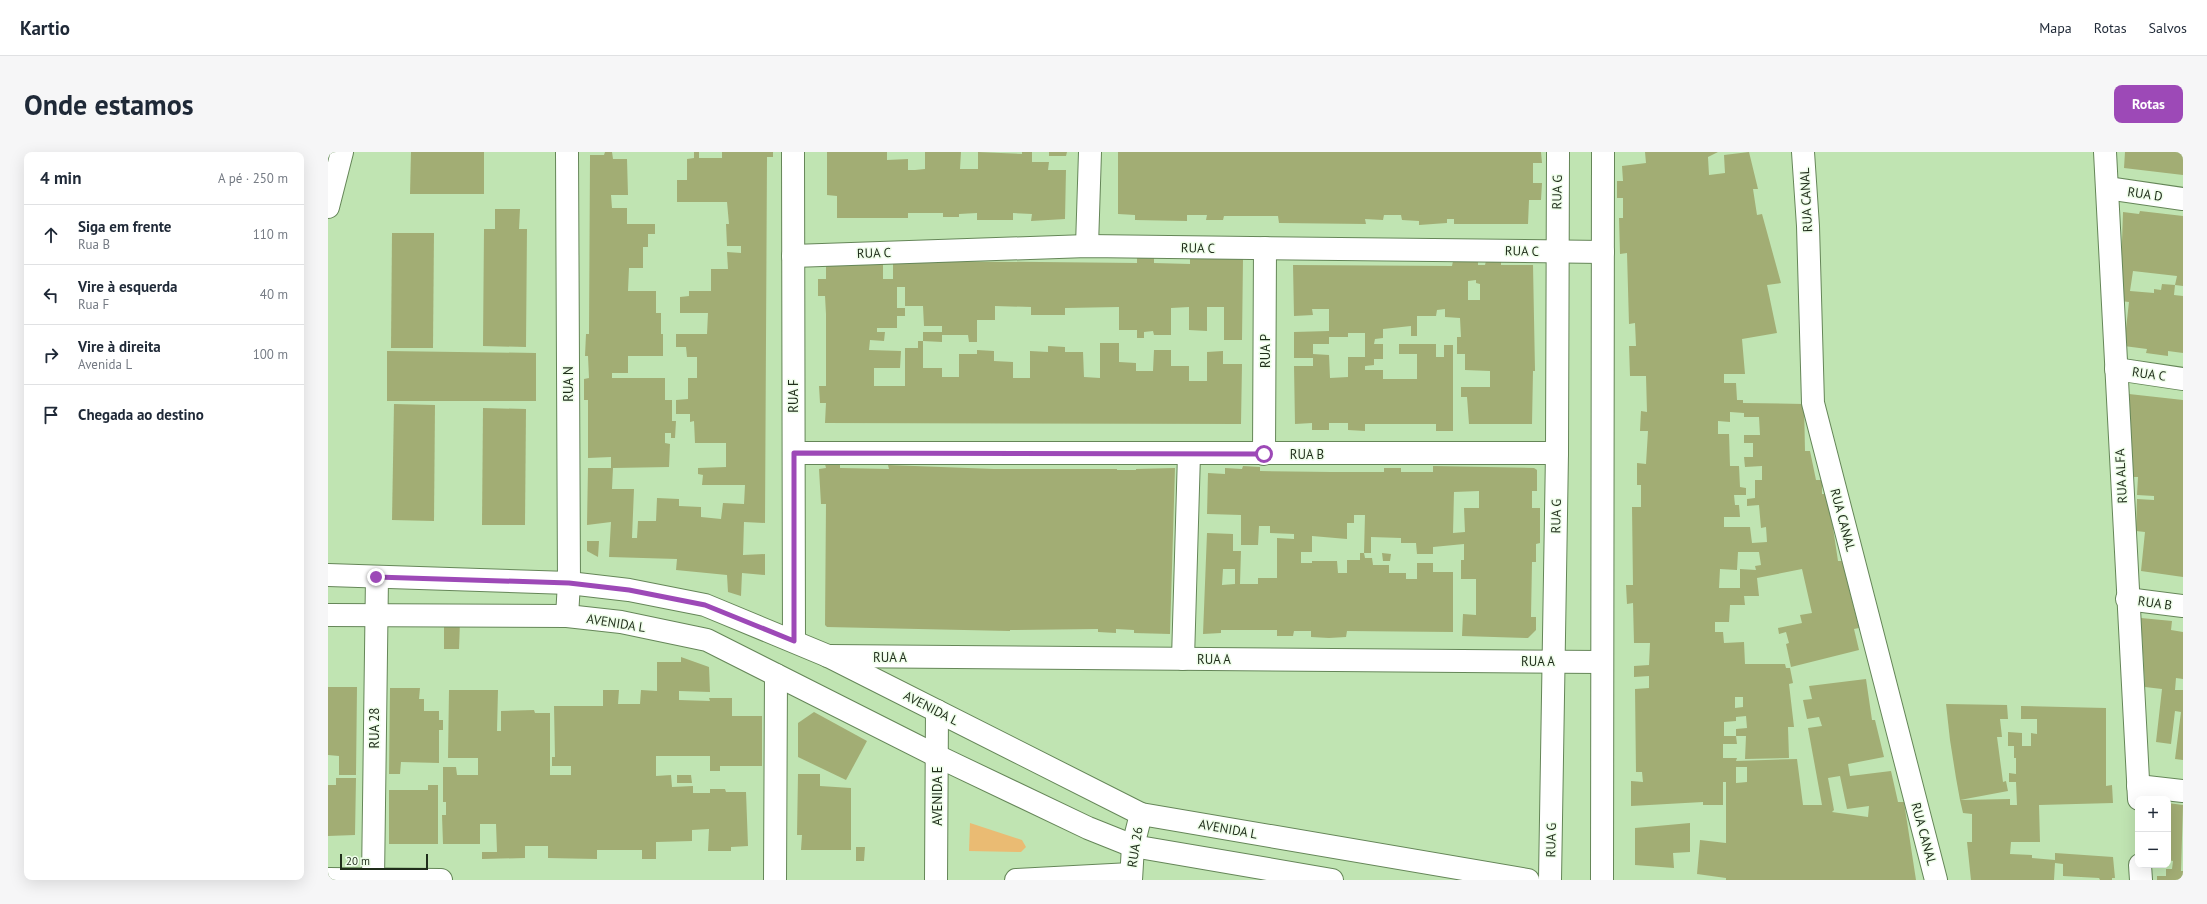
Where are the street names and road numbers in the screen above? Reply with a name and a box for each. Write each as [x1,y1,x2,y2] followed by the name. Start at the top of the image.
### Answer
[1796,167,1816,233] street label: RUA CANAL
[1548,174,1566,210] street label: RUA G
[2126,183,2164,205] street label: RUA D
[1181,239,1215,257] street label: RUA C
[1505,242,1539,260] street label: RUA C
[857,244,891,262] street label: RUA C
[1257,334,1274,368] street label: RUA P
[2131,363,2167,385] street label: RUA C
[560,366,577,402] street label: RUA N
[785,379,802,413] street label: RUA F
[1290,446,1324,463] street label: RUA B
[2111,448,2131,504] street label: RUA ALFA
[1826,487,1860,554] street label: RUA CANAL
[1547,498,1565,534] street label: RUA G
[2137,592,2173,614] street label: RUA B
[585,610,647,636] street label: AVENIDA L
[873,649,907,666] street label: RUA A
[1197,651,1231,668] street label: RUA A
[1521,653,1555,670] street label: RUA A
[901,687,962,729] street label: AVENIDA L
[366,708,383,748] street label: RUA 28
[929,766,946,826] street label: AVENIDA E
[1907,801,1941,868] street label: RUA CANAL
[1197,815,1259,843] street label: AVENIDA L
[1542,822,1560,858] street label: RUA G
[1123,825,1147,869] street label: RUA 26

